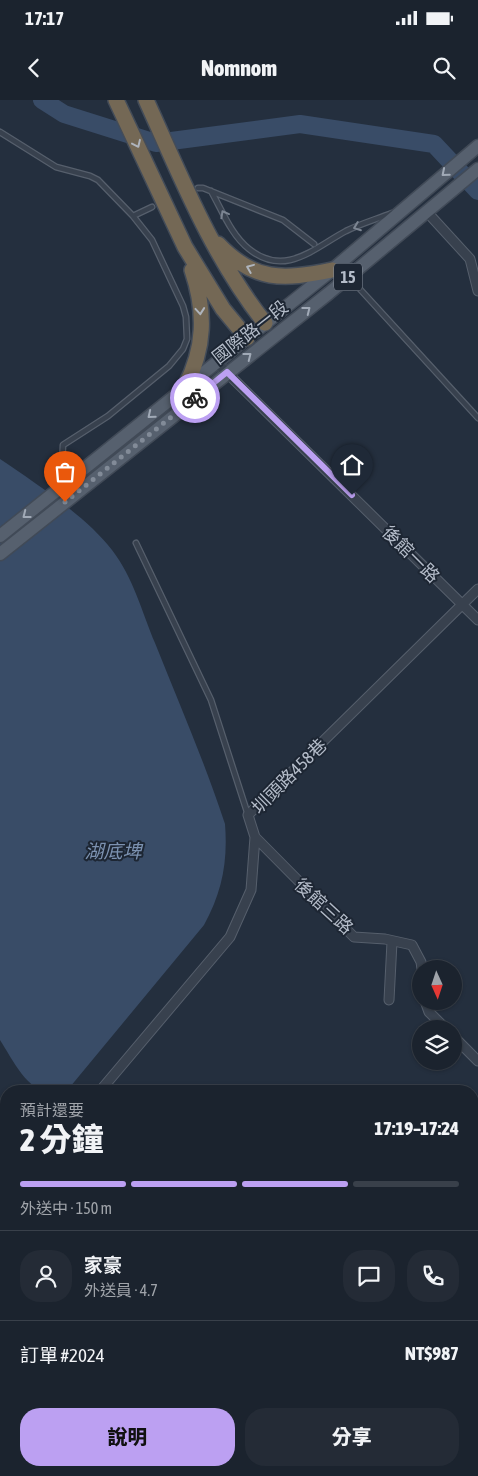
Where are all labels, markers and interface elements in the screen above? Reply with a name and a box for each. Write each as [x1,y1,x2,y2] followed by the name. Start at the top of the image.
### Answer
[25,7,64,29] text: 17:17
[20,54,48,82] icon: back
[430,54,458,82] icon: search
[201,55,277,81] text: Nomnom
[131,139,141,148] one-way arrow
[442,168,451,176] one-way arrow
[221,210,231,219] one-way arrow
[353,220,362,231] one-way arrow
[334,263,362,290] road number: 15
[246,264,255,275] one-way arrow
[208,296,292,368] street label: 國際路一段
[301,307,311,316] one-way arrow
[194,308,205,316] one-way arrow
[242,354,251,362] one-way arrow
[170,373,220,423] courier
[181,384,209,412] icon: bike
[148,409,157,417] one-way arrow
[331,444,373,495] pin
[44,451,86,502] pin
[338,451,366,479] icon: home
[51,458,79,486] icon: bag
[23,510,32,518] one-way arrow
[378,521,444,587] street label: 後館一路
[247,734,331,818] street label: 圳頭路458巷
[84,840,143,862] water label: 湖底埤
[291,874,357,938] street label: 後館三路
[412,960,462,1010] north arrow
[412,960,462,1070] map controls
[412,1020,462,1070] button: layers
[20,1101,84,1119] text: 預計還要
[374,1117,459,1139] text: 17:19–17:24
[20,1121,103,1158] text: 2 分鐘
[20,1199,112,1217] text: 外送中 · 150 m
[20,1250,72,1302] button: person
[343,1250,395,1302] button: chat
[407,1250,459,1302] button: phone
[84,1254,122,1276] text: 家豪
[84,1281,158,1299] text: 外送員 · 4.7
[405,1342,459,1364] text: NT$987
[20,1344,105,1366] text: 訂單 #2024
[20,1408,235,1466] button: 說明
[245,1408,459,1466] button: 分享

